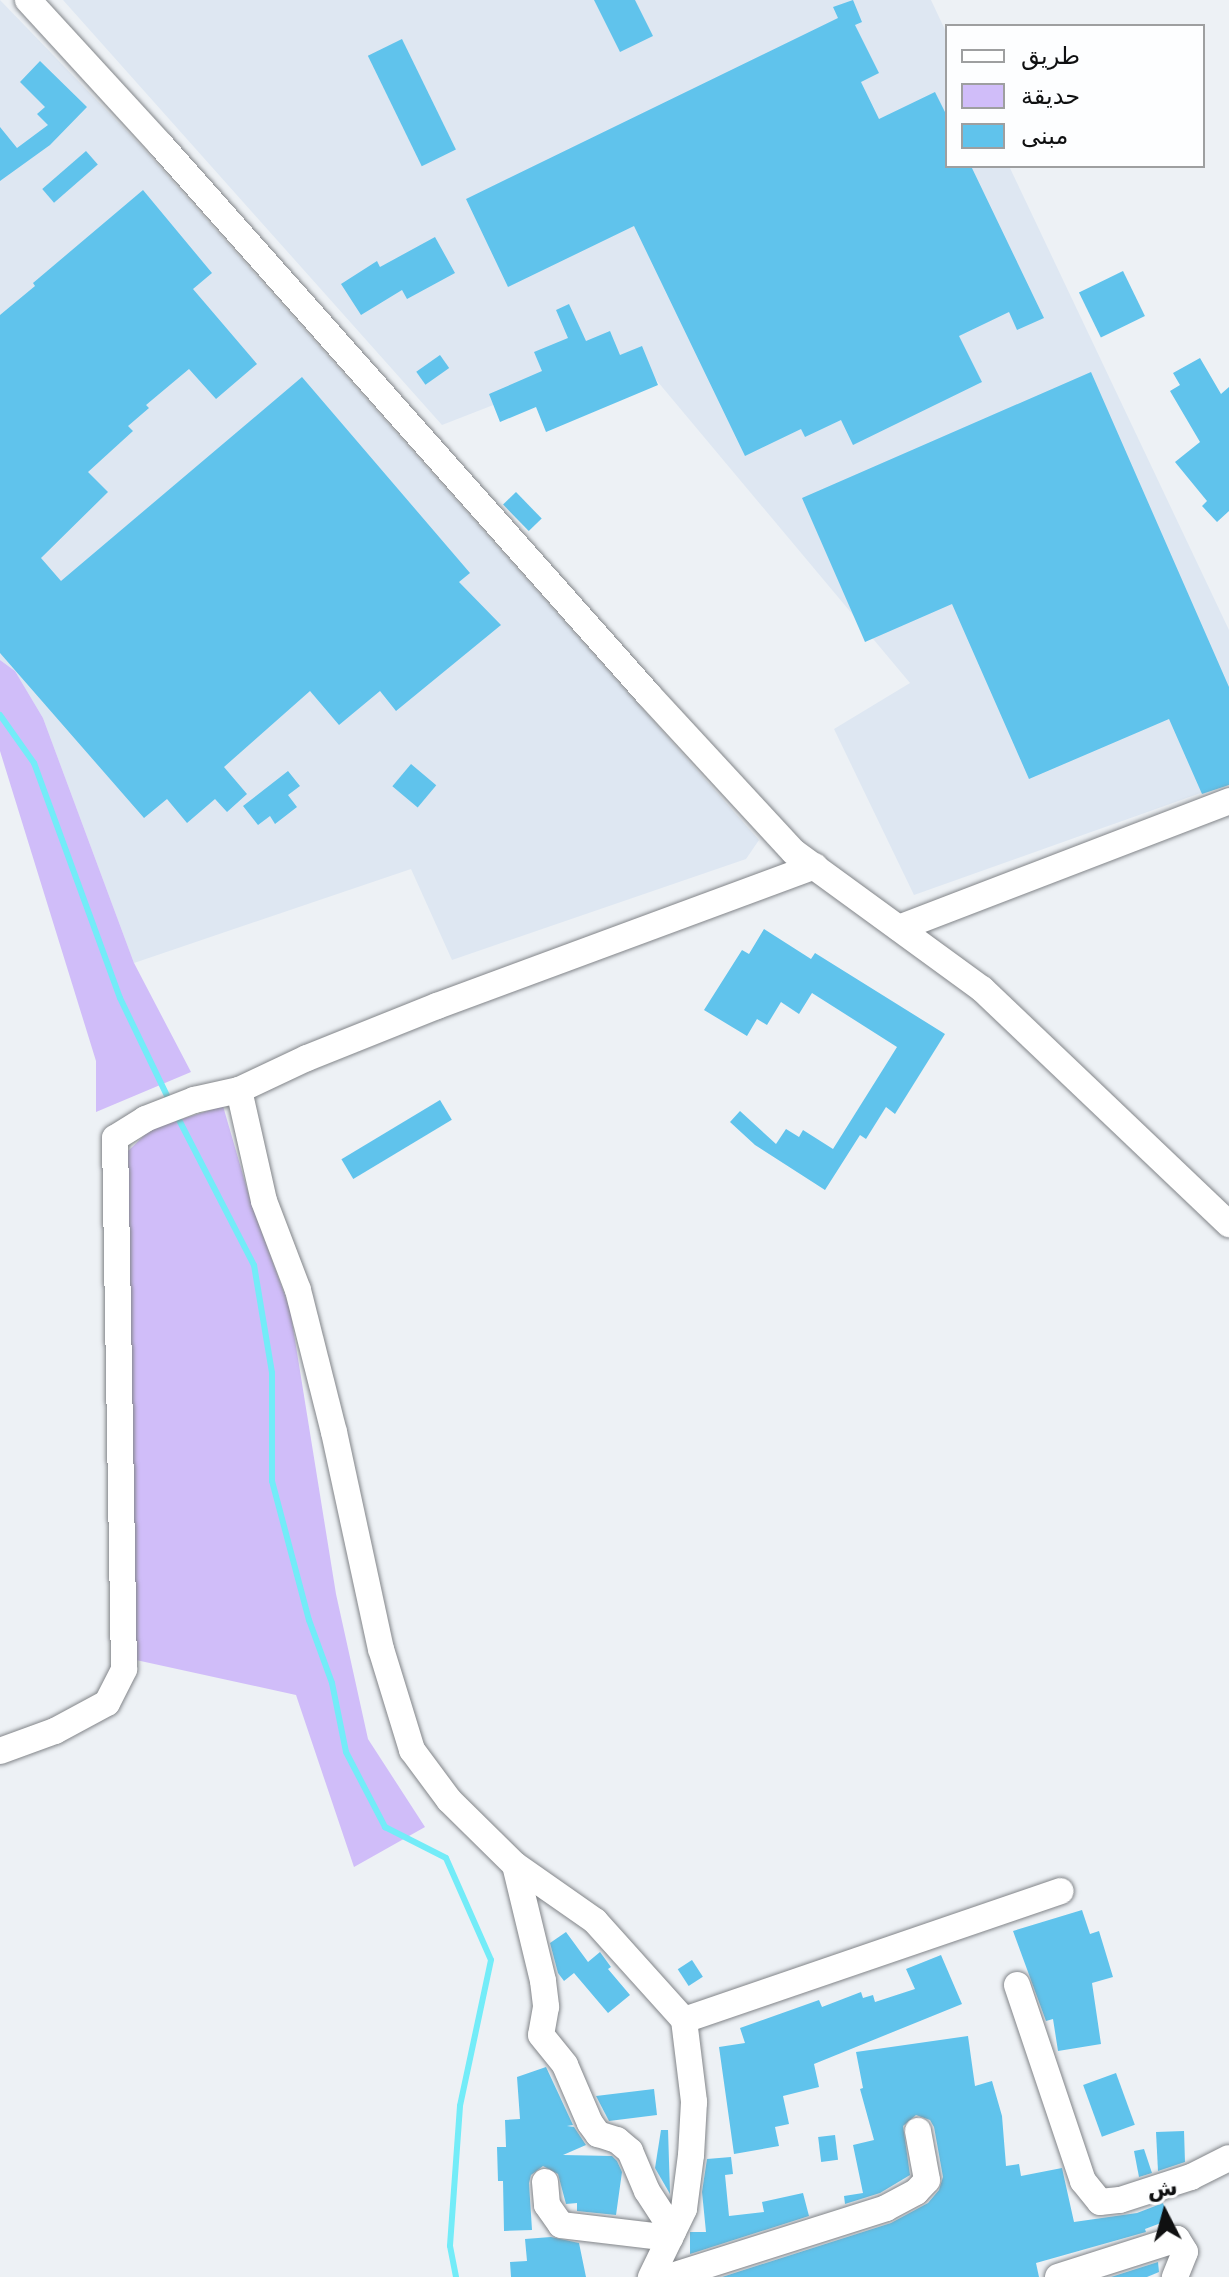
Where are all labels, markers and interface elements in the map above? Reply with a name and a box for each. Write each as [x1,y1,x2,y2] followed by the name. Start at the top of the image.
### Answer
[945,24,1205,168] legend
[1021,42,1080,70] text: طريق
[1021,82,1080,110] text: حديقة
[1021,122,1068,150] text: مبنى
[1125,2173,1205,2253] north arrow
[1146,2175,1179,2203] text: ش

